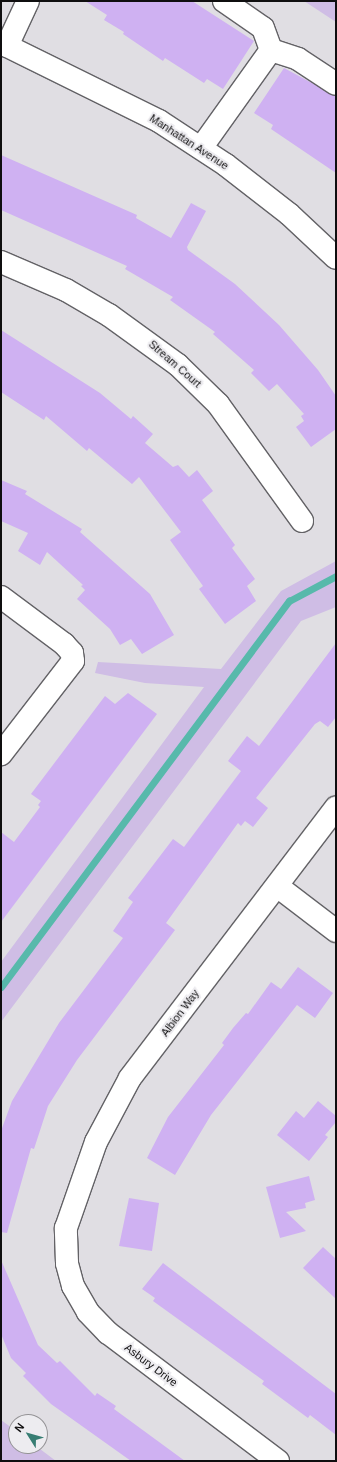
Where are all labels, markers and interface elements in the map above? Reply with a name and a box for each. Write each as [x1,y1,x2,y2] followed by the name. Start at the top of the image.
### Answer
[147,111,231,173] street label: Manhattan Avenue
[146,338,204,390] street label: Stream Court
[158,987,202,1039] street label: Albion Way
[122,1341,180,1389] street label: Asbury Drive
[8,1414,48,1454] north arrow
[12,1421,26,1434] text: N

